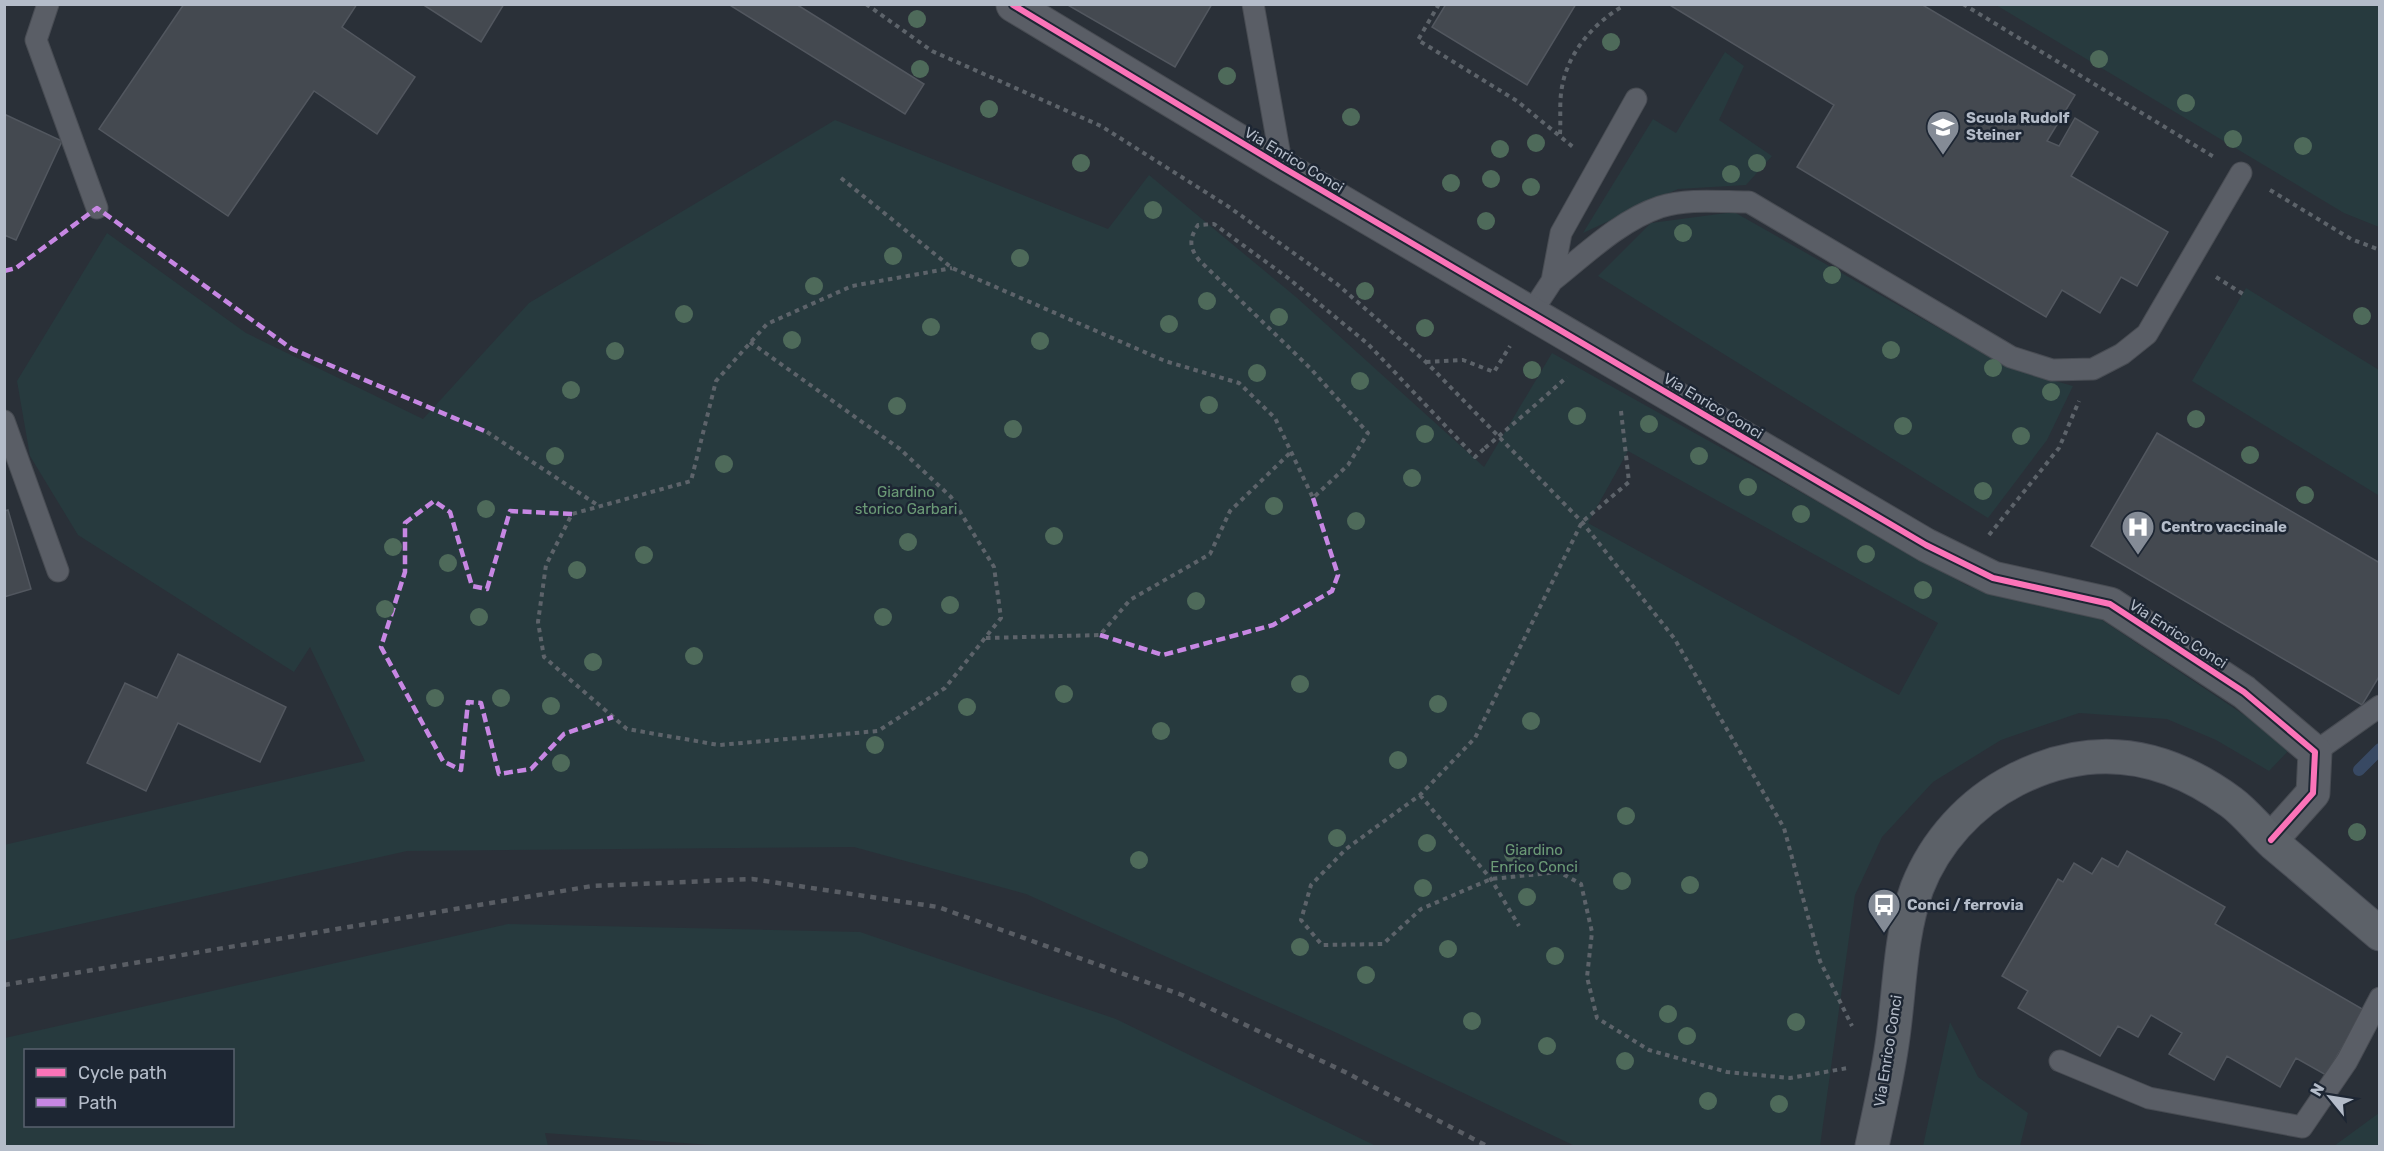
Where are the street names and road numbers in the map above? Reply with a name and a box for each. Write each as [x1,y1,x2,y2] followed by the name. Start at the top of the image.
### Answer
[1241,123,1347,197] street label: Via Enrico Conci
[1660,369,1766,443] street label: Via Enrico Conci
[2126,596,2230,672] street label: Via Enrico Conci
[1870,994,1906,1108] street label: Via Enrico Conci

